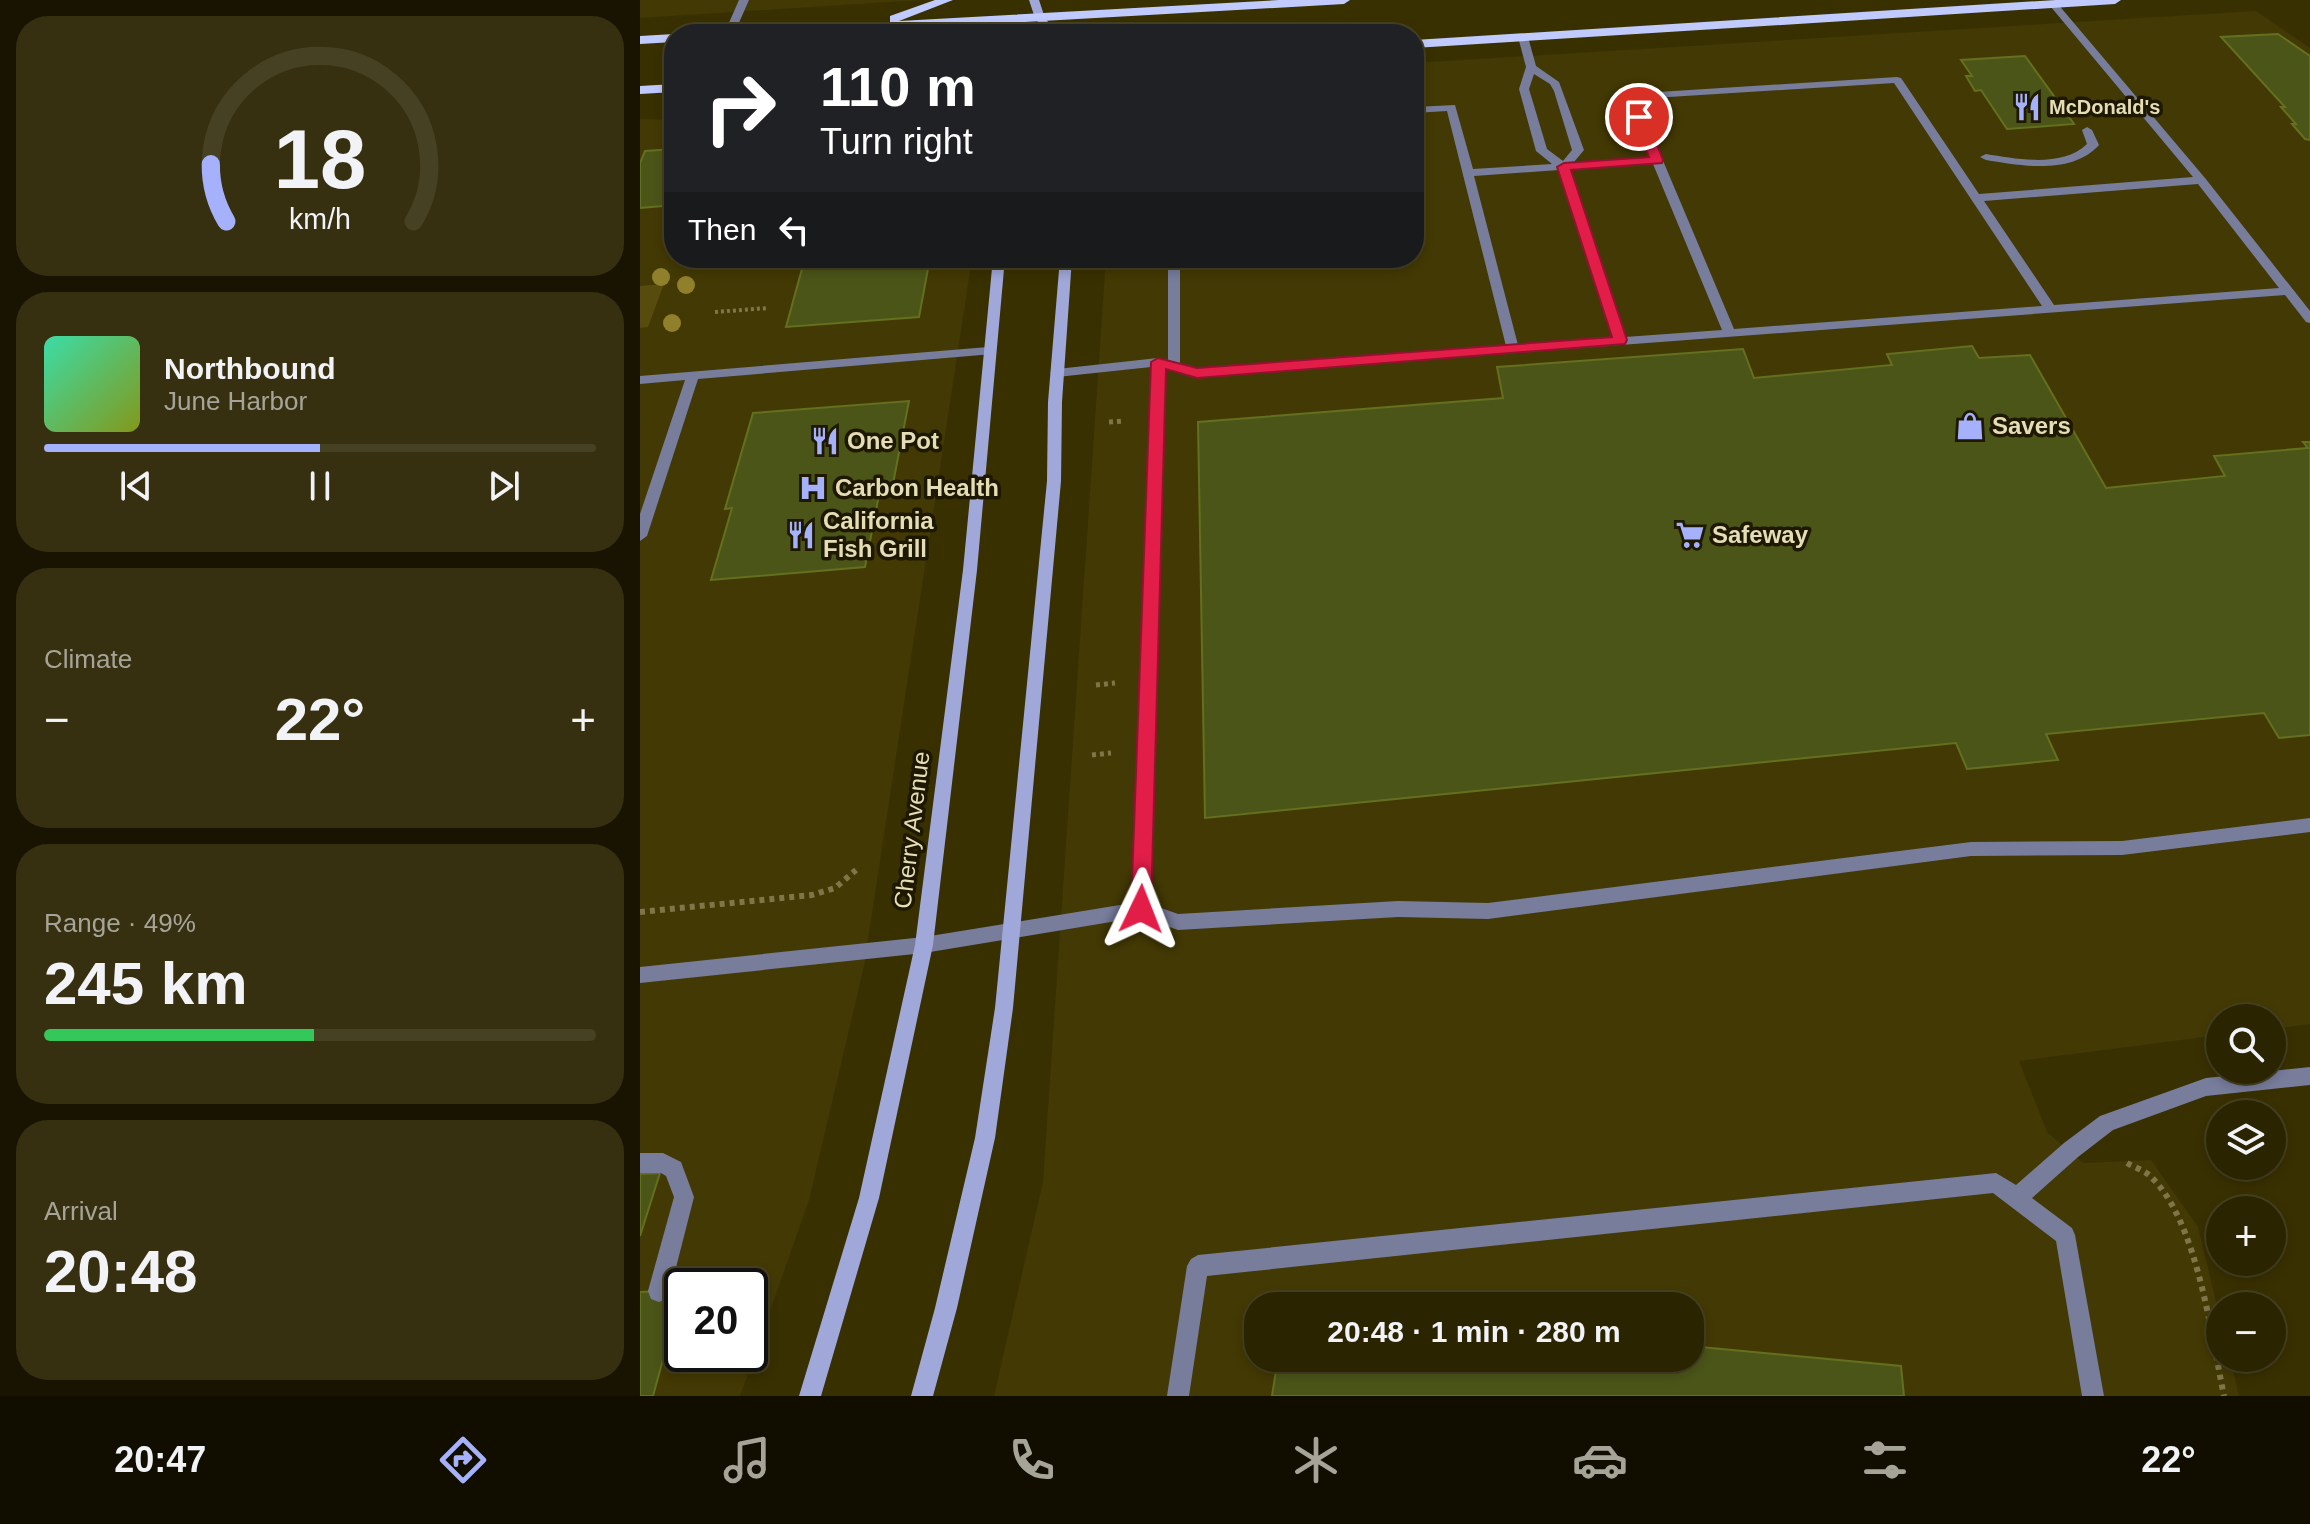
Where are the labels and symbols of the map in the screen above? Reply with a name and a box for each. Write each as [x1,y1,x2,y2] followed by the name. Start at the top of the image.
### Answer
[1605,83,1673,151] pin
[2012,92,2042,122] restaurant icon: McDonald's
[2049,96,2160,118] place label: McDonald's
[1955,411,1985,441] shop icon: Savers
[1992,412,2071,439] place label: Savers
[810,426,840,456] restaurant icon: One Pot
[847,427,939,454] place label: One Pot
[798,473,828,503] hospital icon: Carbon Health
[835,474,999,501] place label: Carbon Health
[823,507,934,562] place label: California Fish Grill
[786,520,816,550] restaurant icon: California Fish Grill
[1675,520,1705,550] supermarket icon: Safeway
[1712,521,1809,548] place label: Safeway
[888,750,935,910] street label: Cherry Avenue
[1099,867,1183,951] position arrow
[664,1268,768,1372] speed limit sign: 20

